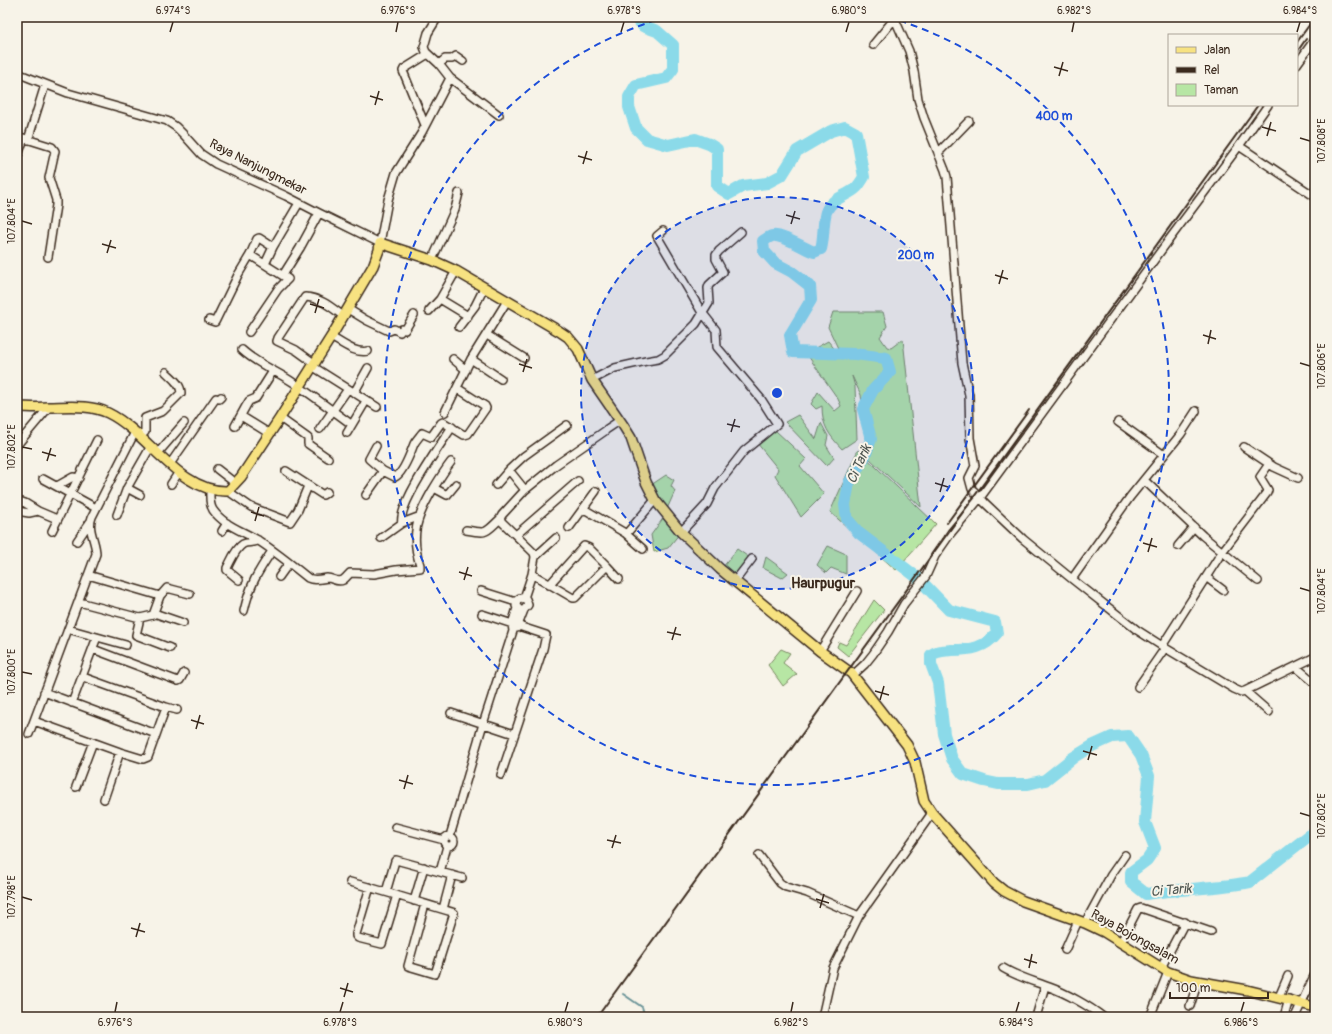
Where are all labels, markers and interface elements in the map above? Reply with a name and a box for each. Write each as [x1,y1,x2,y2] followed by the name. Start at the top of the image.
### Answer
[156,5,190,17] text: 6.974°S
[381,5,415,17] text: 6.976°S
[607,5,641,17] text: 6.978°S
[831,5,867,17] text: 6.980°S
[1057,5,1091,17] text: 6.982°S
[1283,5,1317,17] text: 6.984°S
[1168,34,1298,106] legend
[1204,43,1230,58] text: Jalan
[1204,63,1220,78] text: Rel
[1204,83,1238,98] text: Taman
[1035,109,1073,124] text: 400 m
[1316,119,1328,163] text: 107.808°E
[207,136,310,199] street label: Raya Nanjungmekar
[6,198,18,244] text: 107.804°E
[898,248,935,263] text: 200 m
[1316,343,1328,389] text: 107.806°E
[770,386,784,400] centre of rings
[6,424,18,470] text: 107.802°E
[843,441,876,486] water label: Ci Tarik
[1316,568,1328,614] text: 107.804°E
[791,574,856,593] district label: Haurpugur
[6,649,18,695] text: 107.800°E
[1316,793,1328,839] text: 107.802°E
[6,875,18,919] text: 107.798°E
[1150,880,1193,900] water label: Ci Tarik
[1088,906,1182,968] street label: Raya Bojongsalam
[1170,974,1268,1000] scale bar
[1176,981,1211,996] text: 100 m
[98,1017,132,1029] text: 6.976°S
[323,1017,357,1029] text: 6.978°S
[547,1017,583,1029] text: 6.980°S
[774,1017,808,1029] text: 6.982°S
[999,1017,1033,1029] text: 6.984°S
[1224,1017,1258,1029] text: 6.986°S

